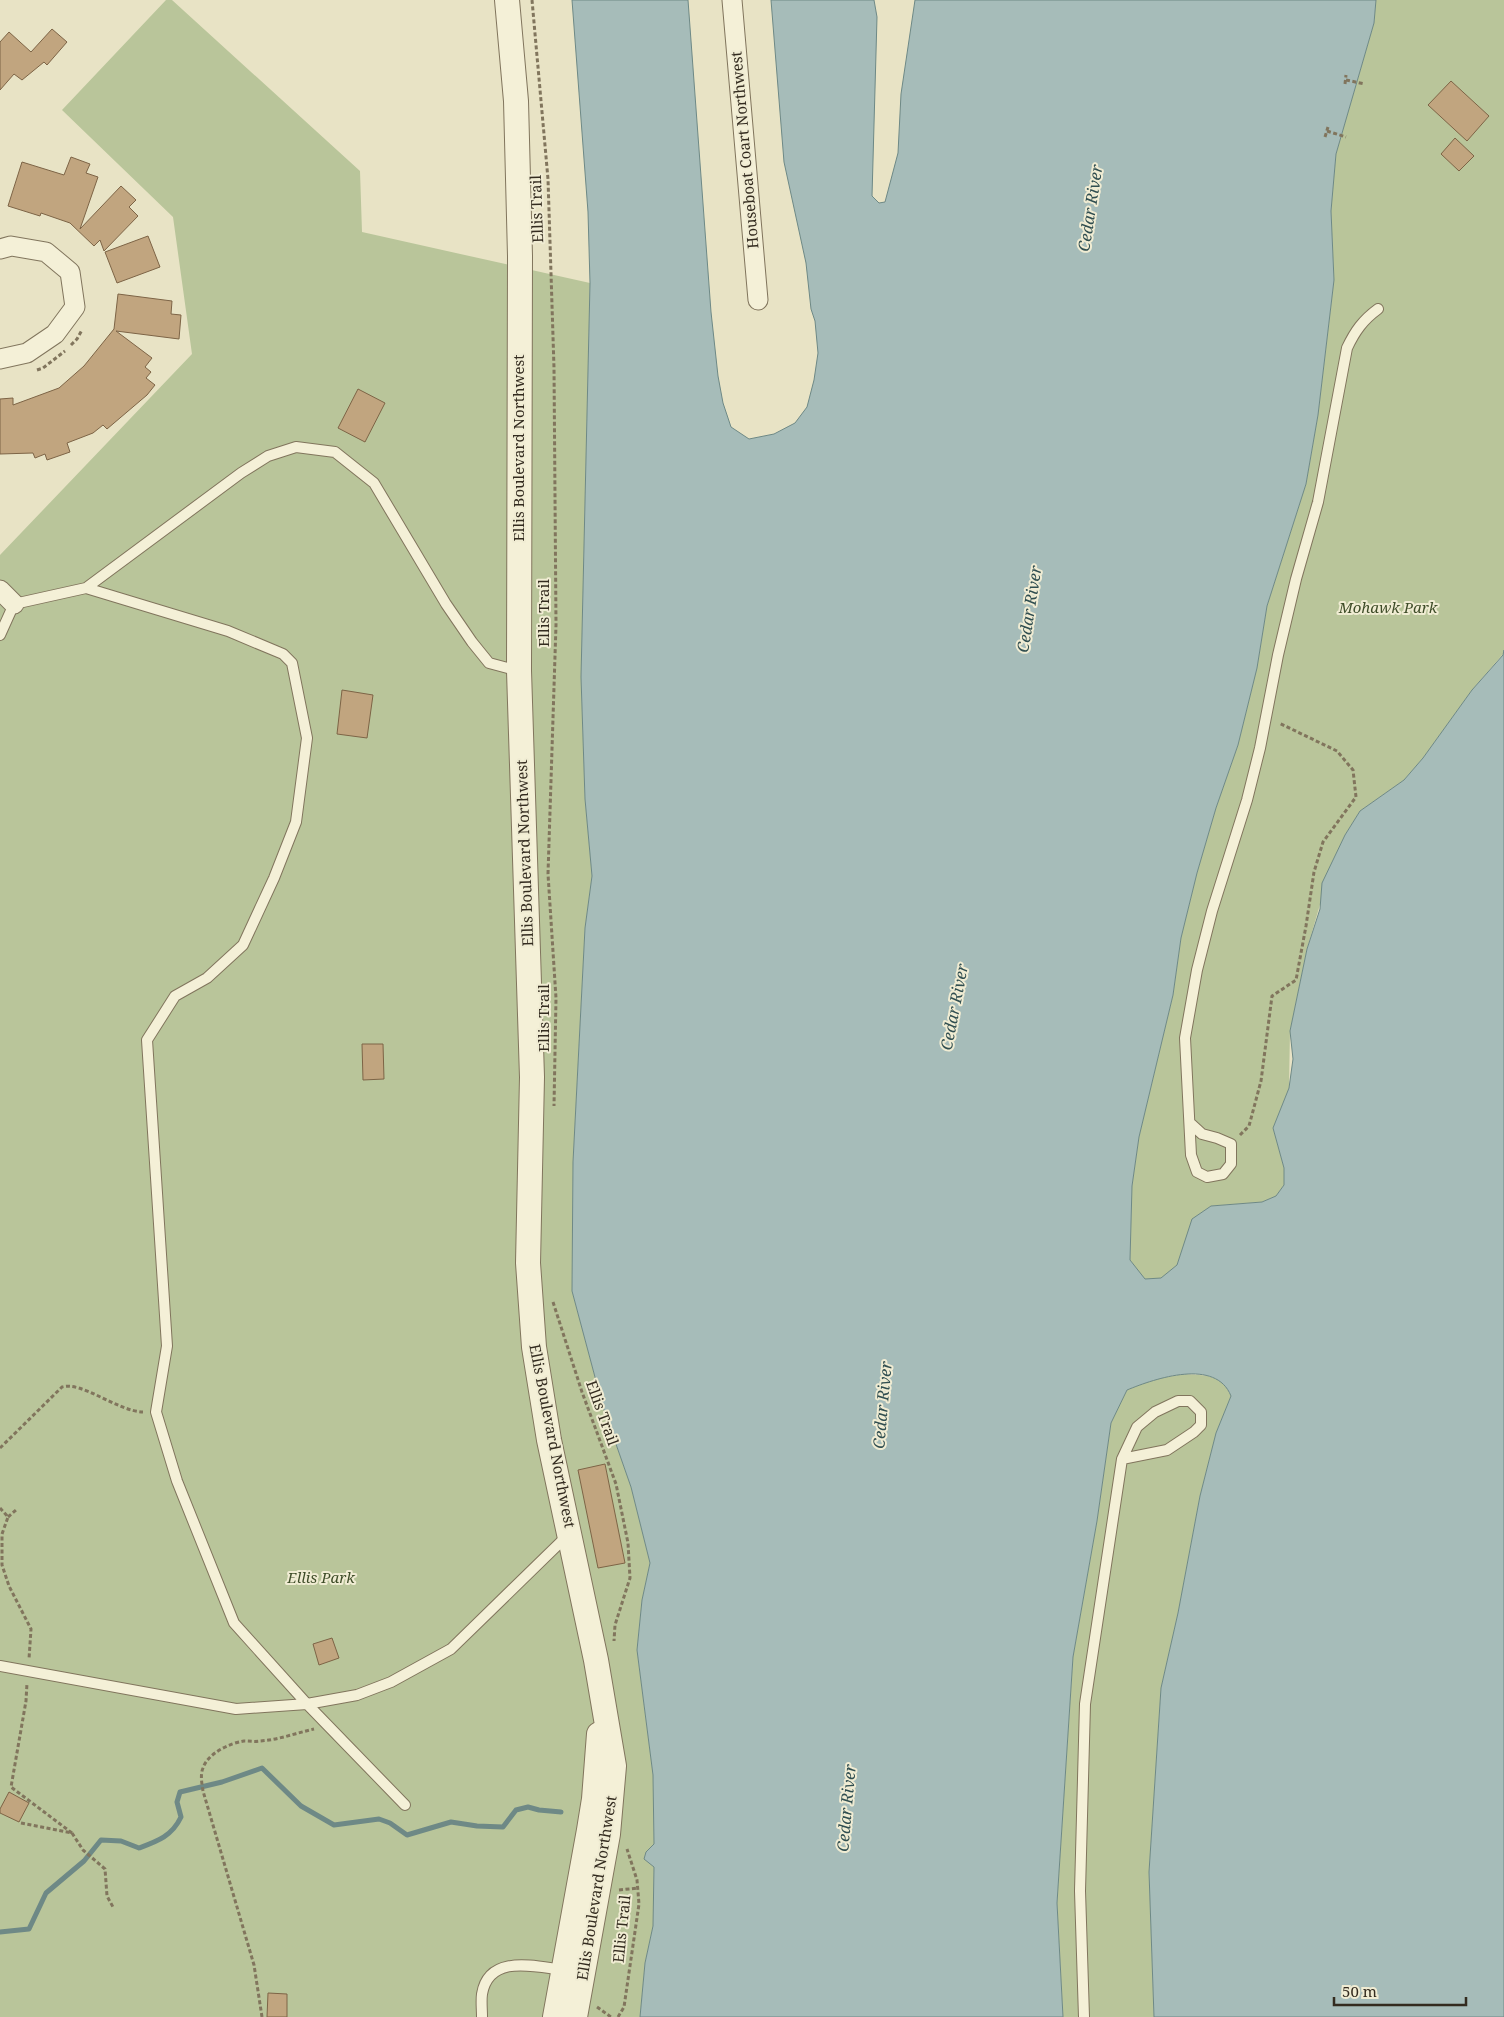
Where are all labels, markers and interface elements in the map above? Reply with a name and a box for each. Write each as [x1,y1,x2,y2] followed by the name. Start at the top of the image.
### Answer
[725,51,763,250] street label: Houseboat Coart Northwest
[1072,163,1108,253] water label: Cedar River
[525,174,547,243] street label: Ellis Trail
[508,354,528,542] street label: Ellis Boulevard Northwest
[1011,564,1047,654] water label: Cedar River
[533,579,553,647] street label: Ellis Trail
[1338,597,1438,617] park label: Mohawk Park
[511,759,537,947] street label: Ellis Boulevard Northwest
[935,961,973,1052] water label: Cedar River
[533,984,553,1052] street label: Ellis Trail
[525,1342,581,1530] street label: Ellis Boulevard Northwest
[867,1360,897,1450] water label: Cedar River
[582,1377,624,1448] street label: Ellis Trail
[286,1567,355,1587] park label: Ellis Park
[831,1763,861,1853] water label: Cedar River
[572,1794,621,1982] street label: Ellis Boulevard Northwest
[608,1894,635,1964] street label: Ellis Trail
[1334,1974,1466,2006] scale bar
[1342,1981,1377,2001] text: 50 m

